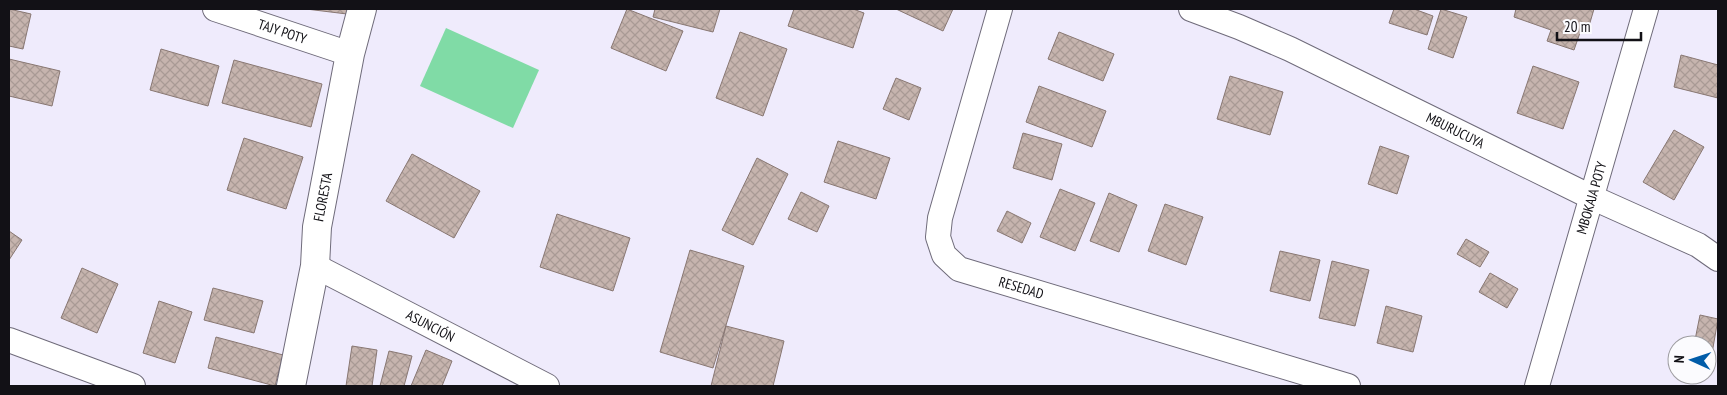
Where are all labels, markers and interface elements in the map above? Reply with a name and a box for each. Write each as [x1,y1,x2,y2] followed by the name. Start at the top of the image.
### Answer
[1557,10,1641,42] scale bar
[256,15,310,48] street label: TAJY POTY
[1564,17,1590,36] text: 20 m
[1423,108,1488,152] street label: MBURUCUYA
[1572,159,1611,236] street label: MBOKAJA POTY
[309,171,336,223] street label: FLORESTA
[997,272,1046,303] street label: RESEDAD
[403,306,458,346] street label: ASUNCIÓN
[1667,335,1717,385] north arrow
[1670,355,1688,364] text: N

